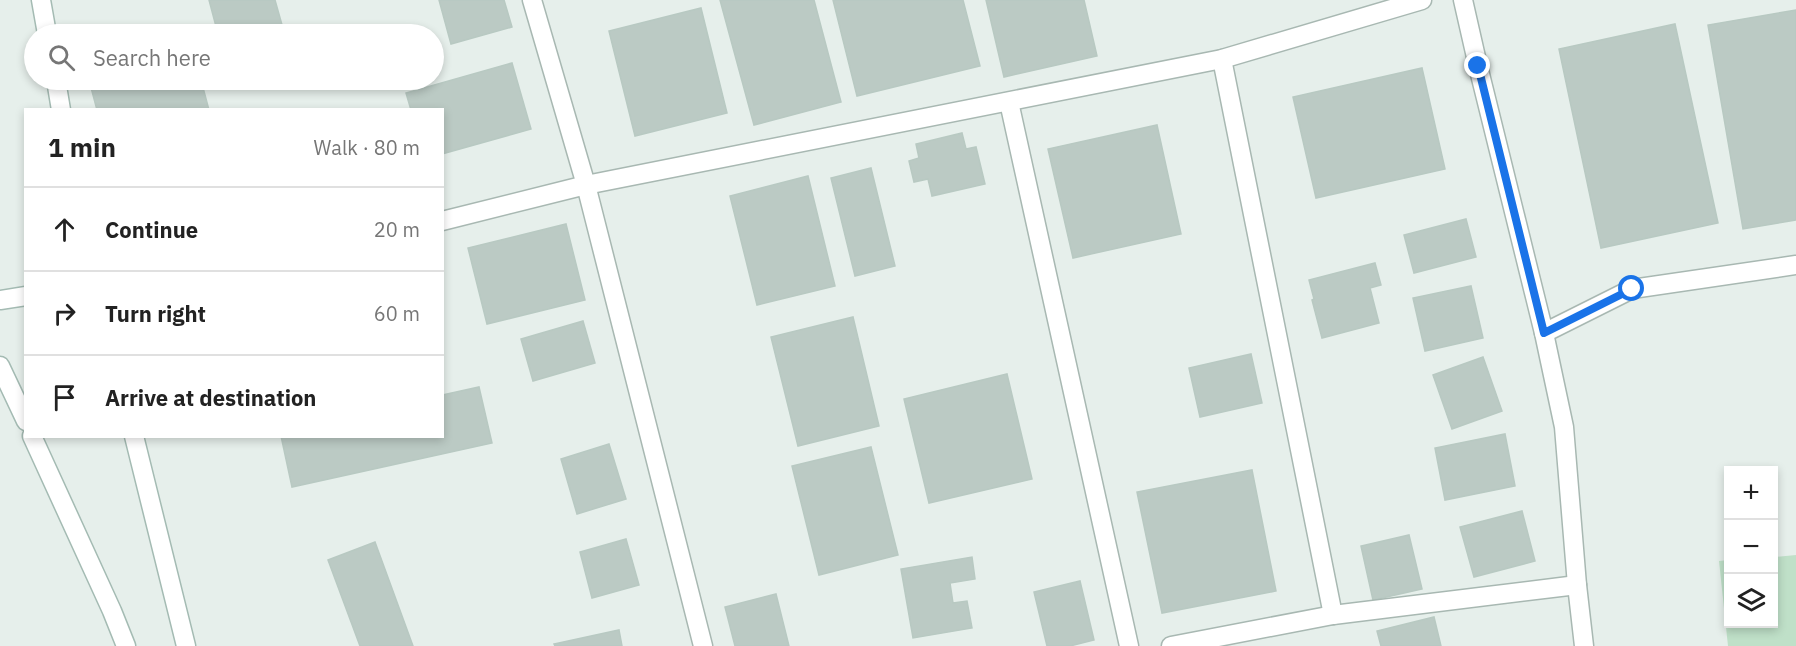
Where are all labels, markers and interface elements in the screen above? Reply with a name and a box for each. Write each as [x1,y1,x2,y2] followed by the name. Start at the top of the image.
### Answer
[24,24,444,90] search box
[45,41,78,74] icon: search
[93,43,211,72] text: Search here
[1464,52,1490,78] route end
[48,130,116,164] text: 1 min
[314,134,420,161] text: Walk · 80 m
[48,213,81,246] icon: ahead
[105,215,198,244] text: Continue
[374,216,420,243] text: 20 m
[1618,275,1644,301] route start
[48,297,81,330] icon: right
[105,299,206,328] text: Turn right
[374,300,420,327] text: 60 m
[48,381,81,414] icon: arrive
[105,383,316,412] text: Arrive at destination
[1724,466,1778,628] map controls
[1724,466,1778,520] button: +
[1724,520,1778,574] button: −
[1724,574,1778,628] button: layers

